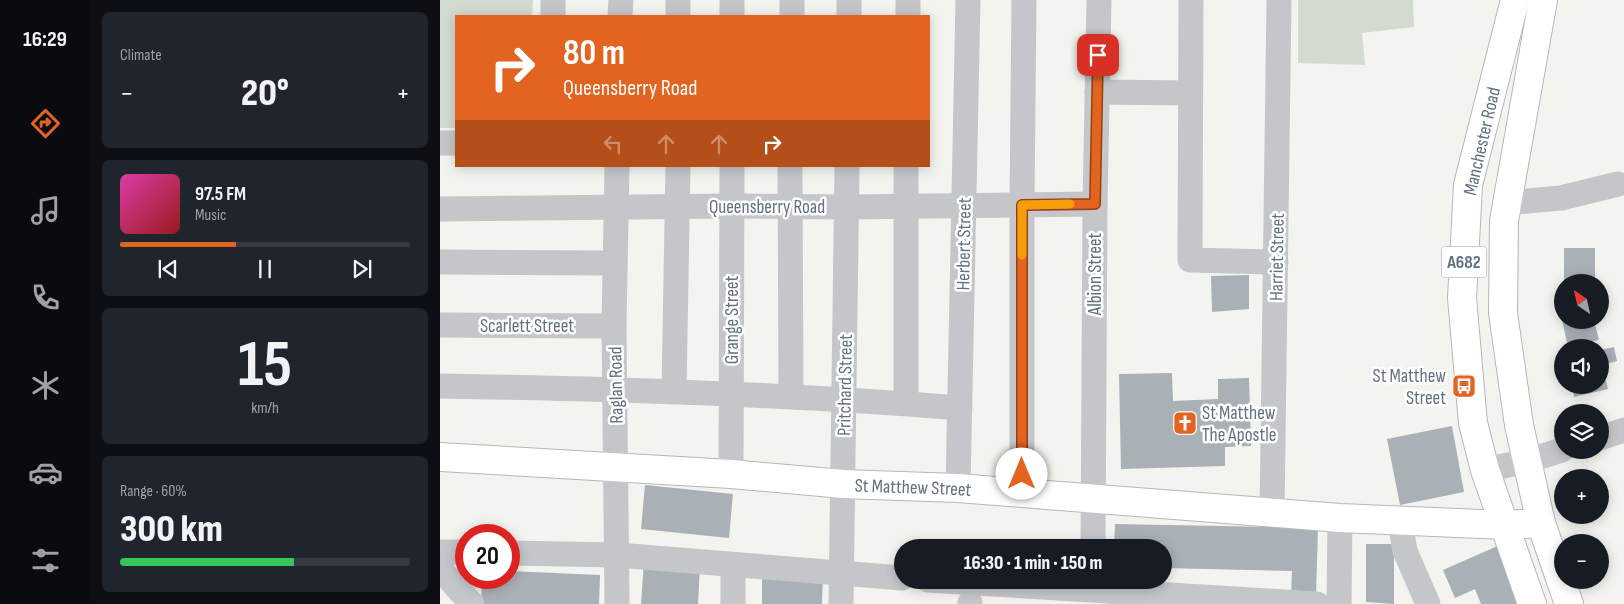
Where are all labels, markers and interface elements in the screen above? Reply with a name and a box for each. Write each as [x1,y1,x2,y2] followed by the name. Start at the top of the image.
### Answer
[23,26,67,53] text: 16:29
[563,32,625,75] text: 80 m
[1077,34,1119,76] pin
[480,35,545,100] icon: right
[1084,41,1112,69] icon: arrive
[120,46,162,65] text: Climate
[241,71,289,116] text: 20°
[563,75,697,102] text: Queensberry Road
[120,77,134,110] text: −
[396,77,410,110] text: +
[1459,85,1506,198] street label: Manchester Road
[28,106,63,141] icon: directions
[599,130,627,158] icon: left
[652,130,680,158] icon: ahead
[705,130,733,158] icon: ahead
[758,130,786,158] icon: right
[195,183,246,206] text: 97.5 FM
[28,193,63,228] icon: music
[709,196,825,219] street label: Queensberry Road
[952,197,977,291] street label: Herbert Street
[195,206,226,225] text: Music
[1265,213,1290,301] street label: Harriet Street
[1084,233,1107,316] street label: Albion Street
[1442,246,1486,278] road number: A682
[154,255,182,283] icon: previous
[251,255,279,283] icon: pause
[348,255,376,283] icon: next
[1554,274,1609,329] north arrow
[1554,274,1609,589] map controls
[721,276,744,364] street label: Grange Street
[28,280,63,315] icon: phone
[480,315,574,338] street label: Scarlett Street
[238,327,292,405] text: 15
[833,334,858,436] street label: Pritchard Street
[1554,339,1609,394] button: sound
[604,346,629,424] street label: Raglan Road
[1373,365,1446,410] place label: St Matthew Street
[28,368,63,403] icon: climate
[1451,373,1477,399] bus stop icon: St Matthew Street
[251,399,279,418] text: km/h
[1202,402,1276,447] place label: St Matthew The Apostle
[1554,404,1609,459] button: layers
[1172,410,1198,436] church icon: St Matthew The Apostle
[995,447,1047,499] position arrow
[28,455,63,490] icon: car
[1554,469,1609,524] button: +
[854,474,972,502] street label: St Matthew Street
[120,482,187,501] text: Range · 60%
[120,507,223,552] text: 300 km
[455,524,520,589] speed limit sign: 20
[1554,534,1609,589] button: −
[28,543,63,578] icon: filters
[964,552,1102,575] text: 16:30 · 1 min · 150 m

